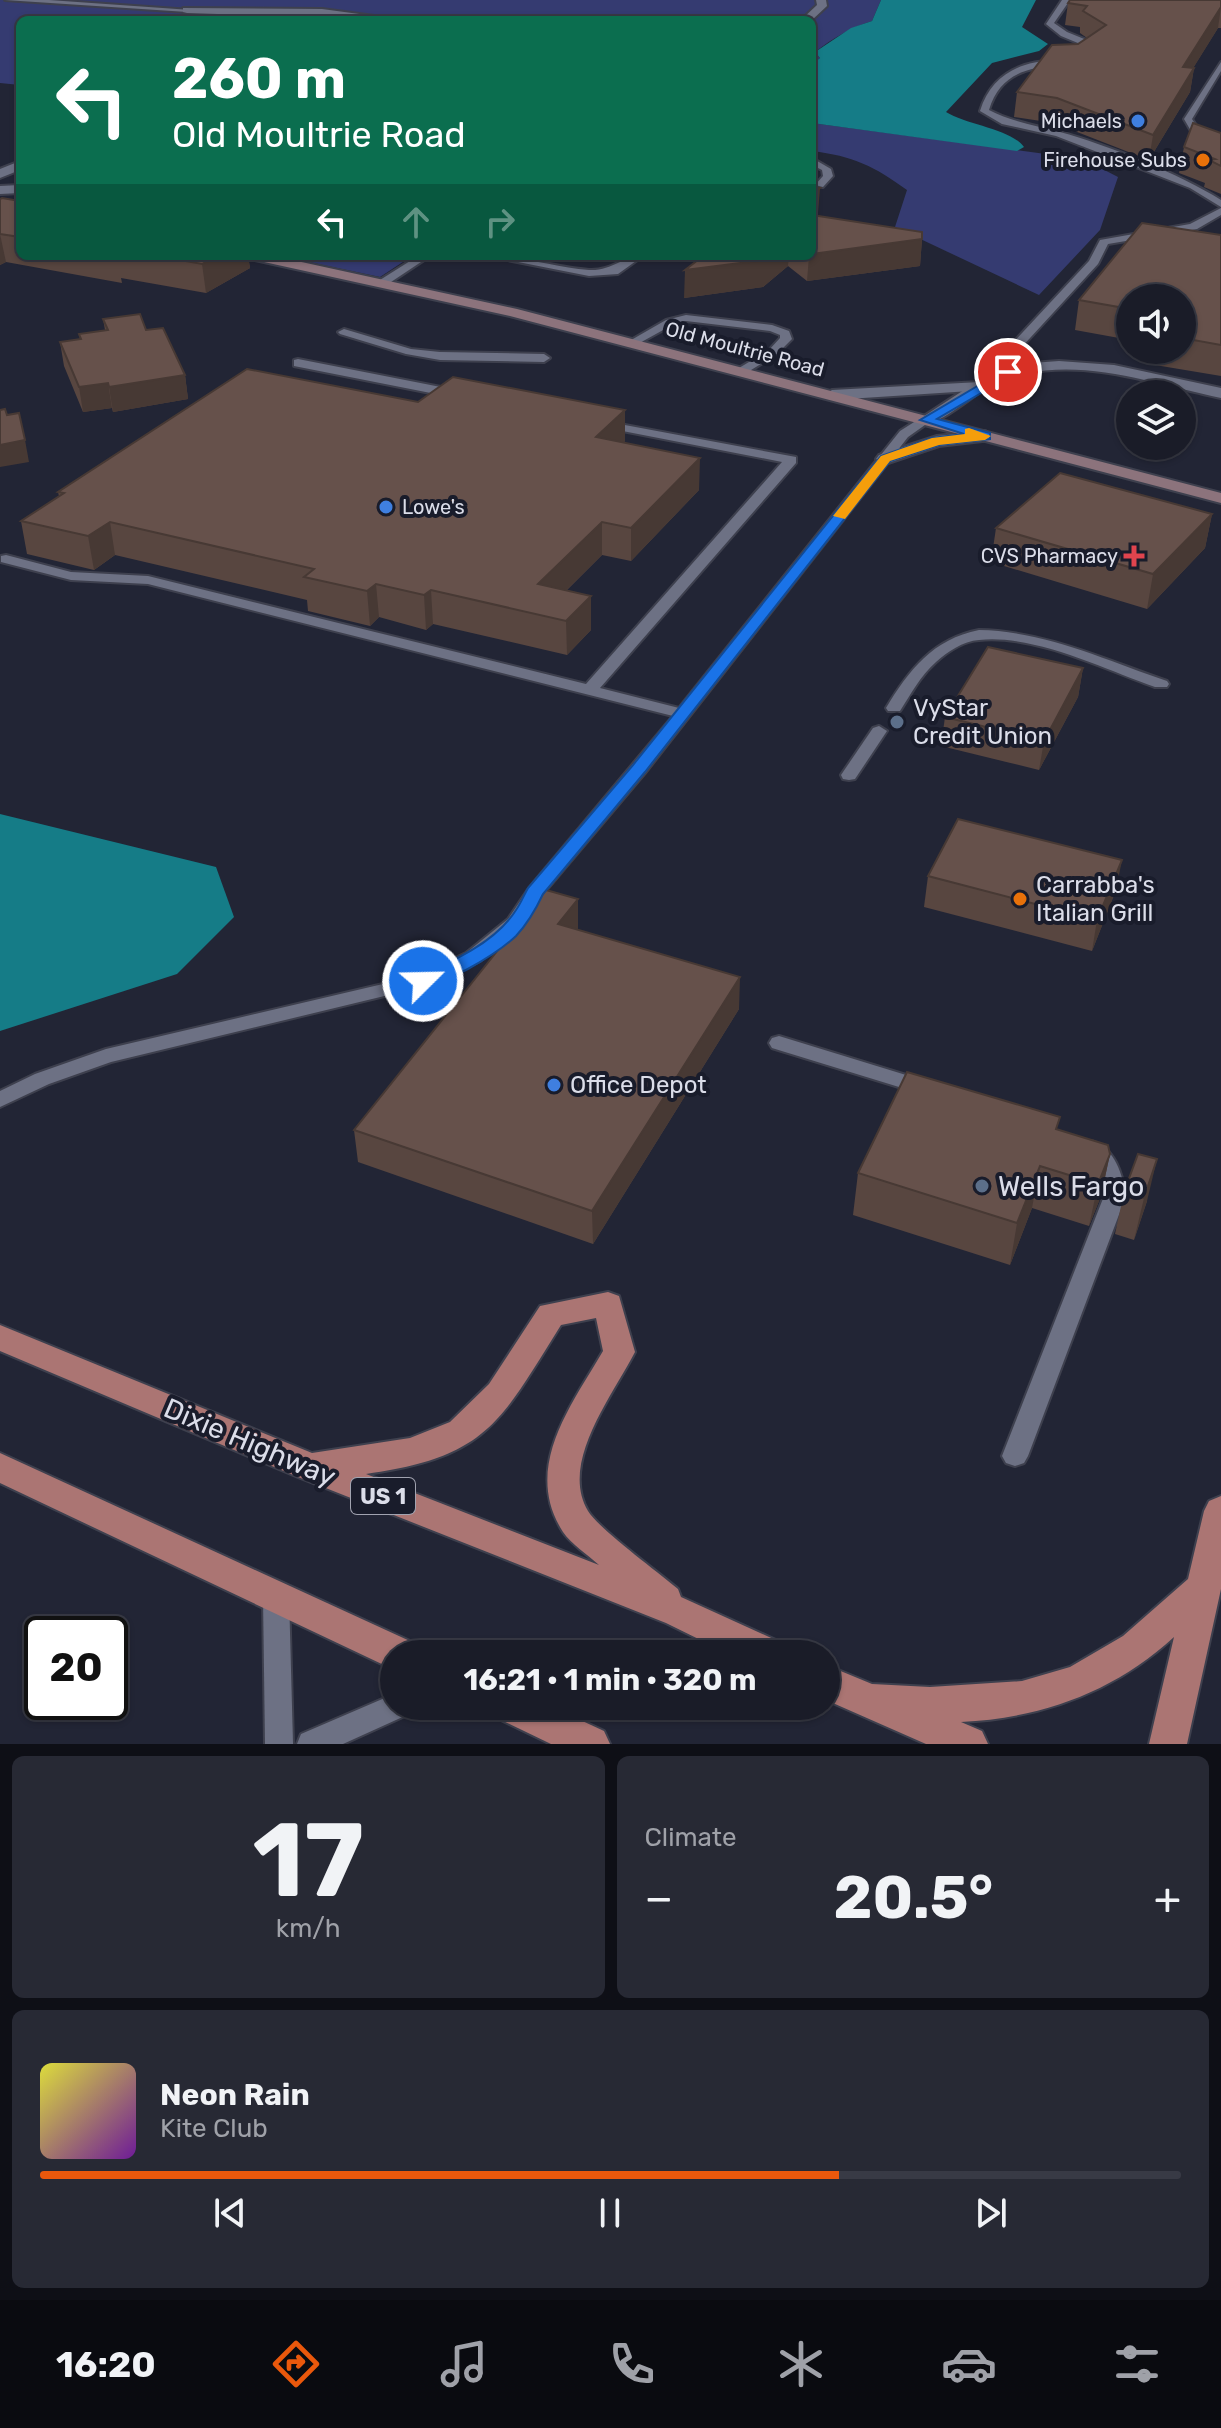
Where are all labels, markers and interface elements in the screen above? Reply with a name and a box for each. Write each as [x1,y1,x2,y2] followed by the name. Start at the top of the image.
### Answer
[172,46,346,112] text: 260 m
[40,48,144,152] icon: left
[1041,109,1122,133] place label: Michaels
[1129,112,1147,130] marker: Michaels
[172,113,466,156] text: Old Moultrie Road
[1043,148,1187,172] place label: Firehouse Subs
[1194,151,1212,169] marker: Firehouse Subs
[310,200,354,244] icon: left
[394,200,438,244] icon: ahead
[478,200,522,244] icon: right
[1116,284,1196,460] map controls
[1116,284,1196,364] button: sound
[663,316,827,382] street label: Old Moultrie Road
[974,338,1042,406] pin
[986,350,1030,394] icon: arrive
[1116,380,1196,460] button: layers
[402,495,465,519] place label: Lowe's
[377,498,395,516] marker: Lowe's
[981,544,1118,568] place label: CVS Pharmacy
[1125,547,1143,565] marker: CVS Pharmacy
[913,694,1052,750] place label: VyStar Credit Union
[888,713,906,731] marker: VyStar Credit Union
[1036,871,1155,927] place label: Carrabba's Italian Grill
[1011,890,1029,908] marker: Carrabba's Italian Grill
[381,939,465,1023] position arrow
[570,1071,707,1099] place label: Office Depot
[545,1076,563,1094] marker: Office Depot
[998,1170,1144,1203] place label: Wells Fargo
[973,1177,991,1195] marker: Wells Fargo
[159,1391,341,1493] street label: Dixie Highway
[351,1478,415,1514] road number: US 1
[24,1616,128,1720] speed limit sign: 20
[463,1662,757,1698] text: 16:21 · 1 min · 320 m
[253,1799,364,1922] text: 17
[645,1822,737,1853] text: Climate
[833,1862,993,1933] text: 20.5°
[645,1872,673,1924] text: −
[1154,1872,1181,1924] text: +
[276,1913,341,1944] text: km/h
[160,2077,310,2113] text: Neon Rain
[160,2113,268,2144] text: Kite Club
[208,2191,252,2235] icon: previous
[588,2191,632,2235] icon: pause
[969,2191,1013,2235] icon: next
[268,2336,324,2392] icon: directions
[436,2336,492,2392] icon: music
[604,2336,660,2392] icon: phone
[773,2336,829,2392] icon: climate
[941,2336,997,2392] icon: car
[1109,2336,1165,2392] icon: filters
[56,2343,156,2386] text: 16:20

